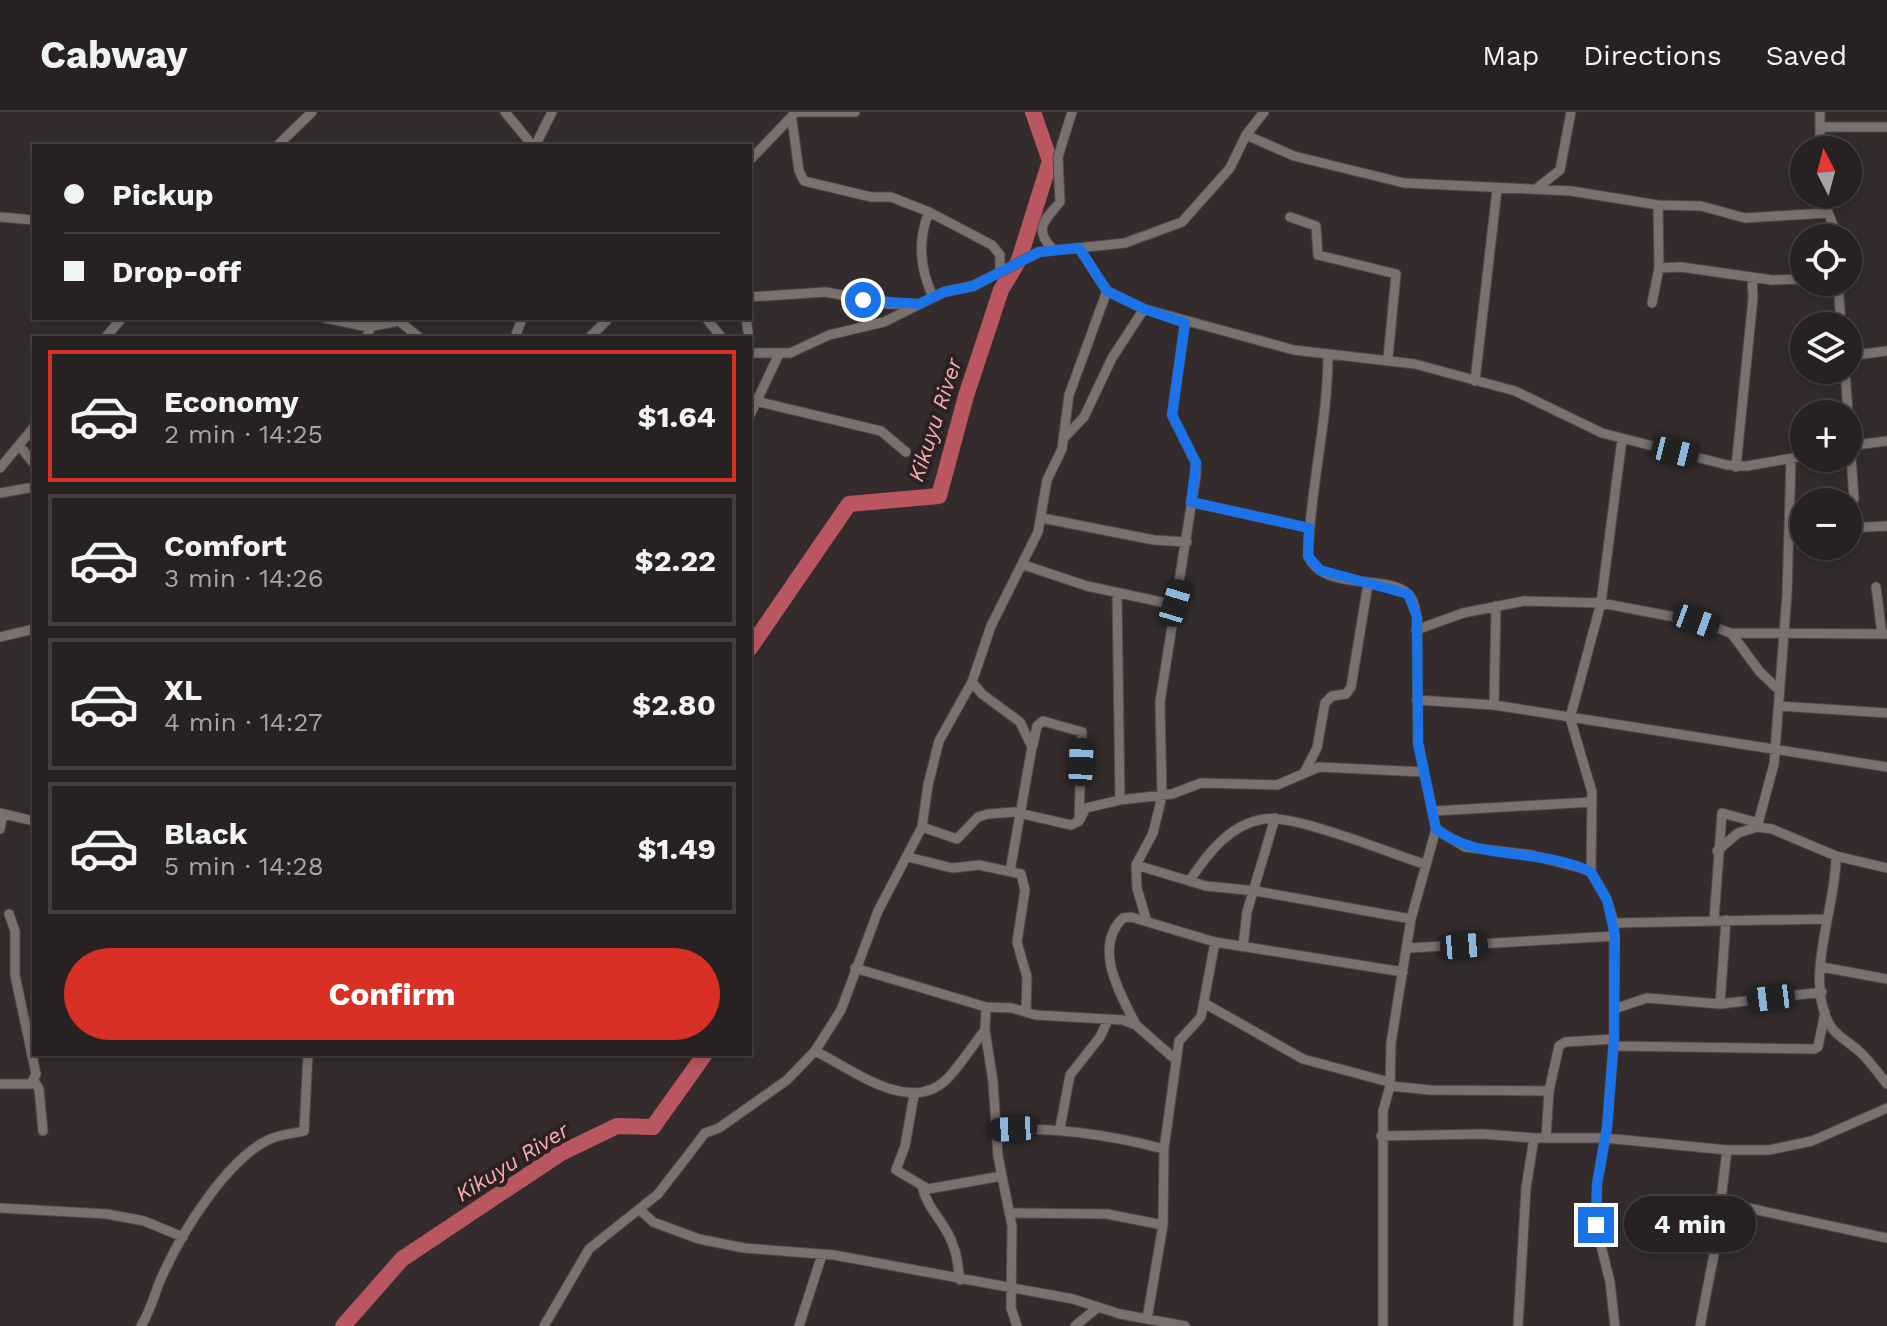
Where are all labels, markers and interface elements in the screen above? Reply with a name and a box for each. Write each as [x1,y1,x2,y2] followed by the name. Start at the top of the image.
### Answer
[40,33,187,77] text: Cabway
[1482,39,1539,72] text: Map
[1583,39,1722,72] text: Directions
[1766,39,1847,72] text: Saved
[1790,136,1862,208] north arrow
[1790,136,1862,560] map controls
[112,177,214,212] text: Pickup
[1790,224,1862,296] button: locate
[112,254,241,289] text: Drop-off
[845,282,881,318] route start
[1790,312,1862,384] button: layers
[903,354,967,485] water label: Kikuyu River
[68,380,140,452] icon: car
[164,384,299,419] text: Economy
[637,399,716,434] text: $1.64
[1790,400,1862,472] button: +
[164,419,323,449] text: 2 min · 14:25
[1649,435,1701,469] car
[1790,488,1862,560] button: −
[68,524,140,596] icon: car
[164,528,286,563] text: Comfort
[634,543,716,578] text: $2.22
[164,563,324,593] text: 3 min · 14:26
[1157,577,1193,629] car
[1669,602,1723,640] car
[68,668,140,740] icon: car
[164,672,202,707] text: XL
[632,687,716,722] text: $2.80
[164,707,323,737] text: 4 min · 14:27
[1068,738,1094,786] car
[68,812,140,884] icon: car
[164,816,248,851] text: Black
[637,831,716,866] text: $1.49
[164,851,324,881] text: 5 min · 14:28
[1439,932,1489,960] car
[64,948,720,1040] button: Confirm
[1746,983,1796,1013] car
[988,1116,1038,1142] car
[451,1117,574,1207] water label: Kikuyu River
[1624,1197,1756,1253] callout: 4 min
[1578,1207,1614,1243] route end
[1654,1209,1726,1239] text: 4 min

